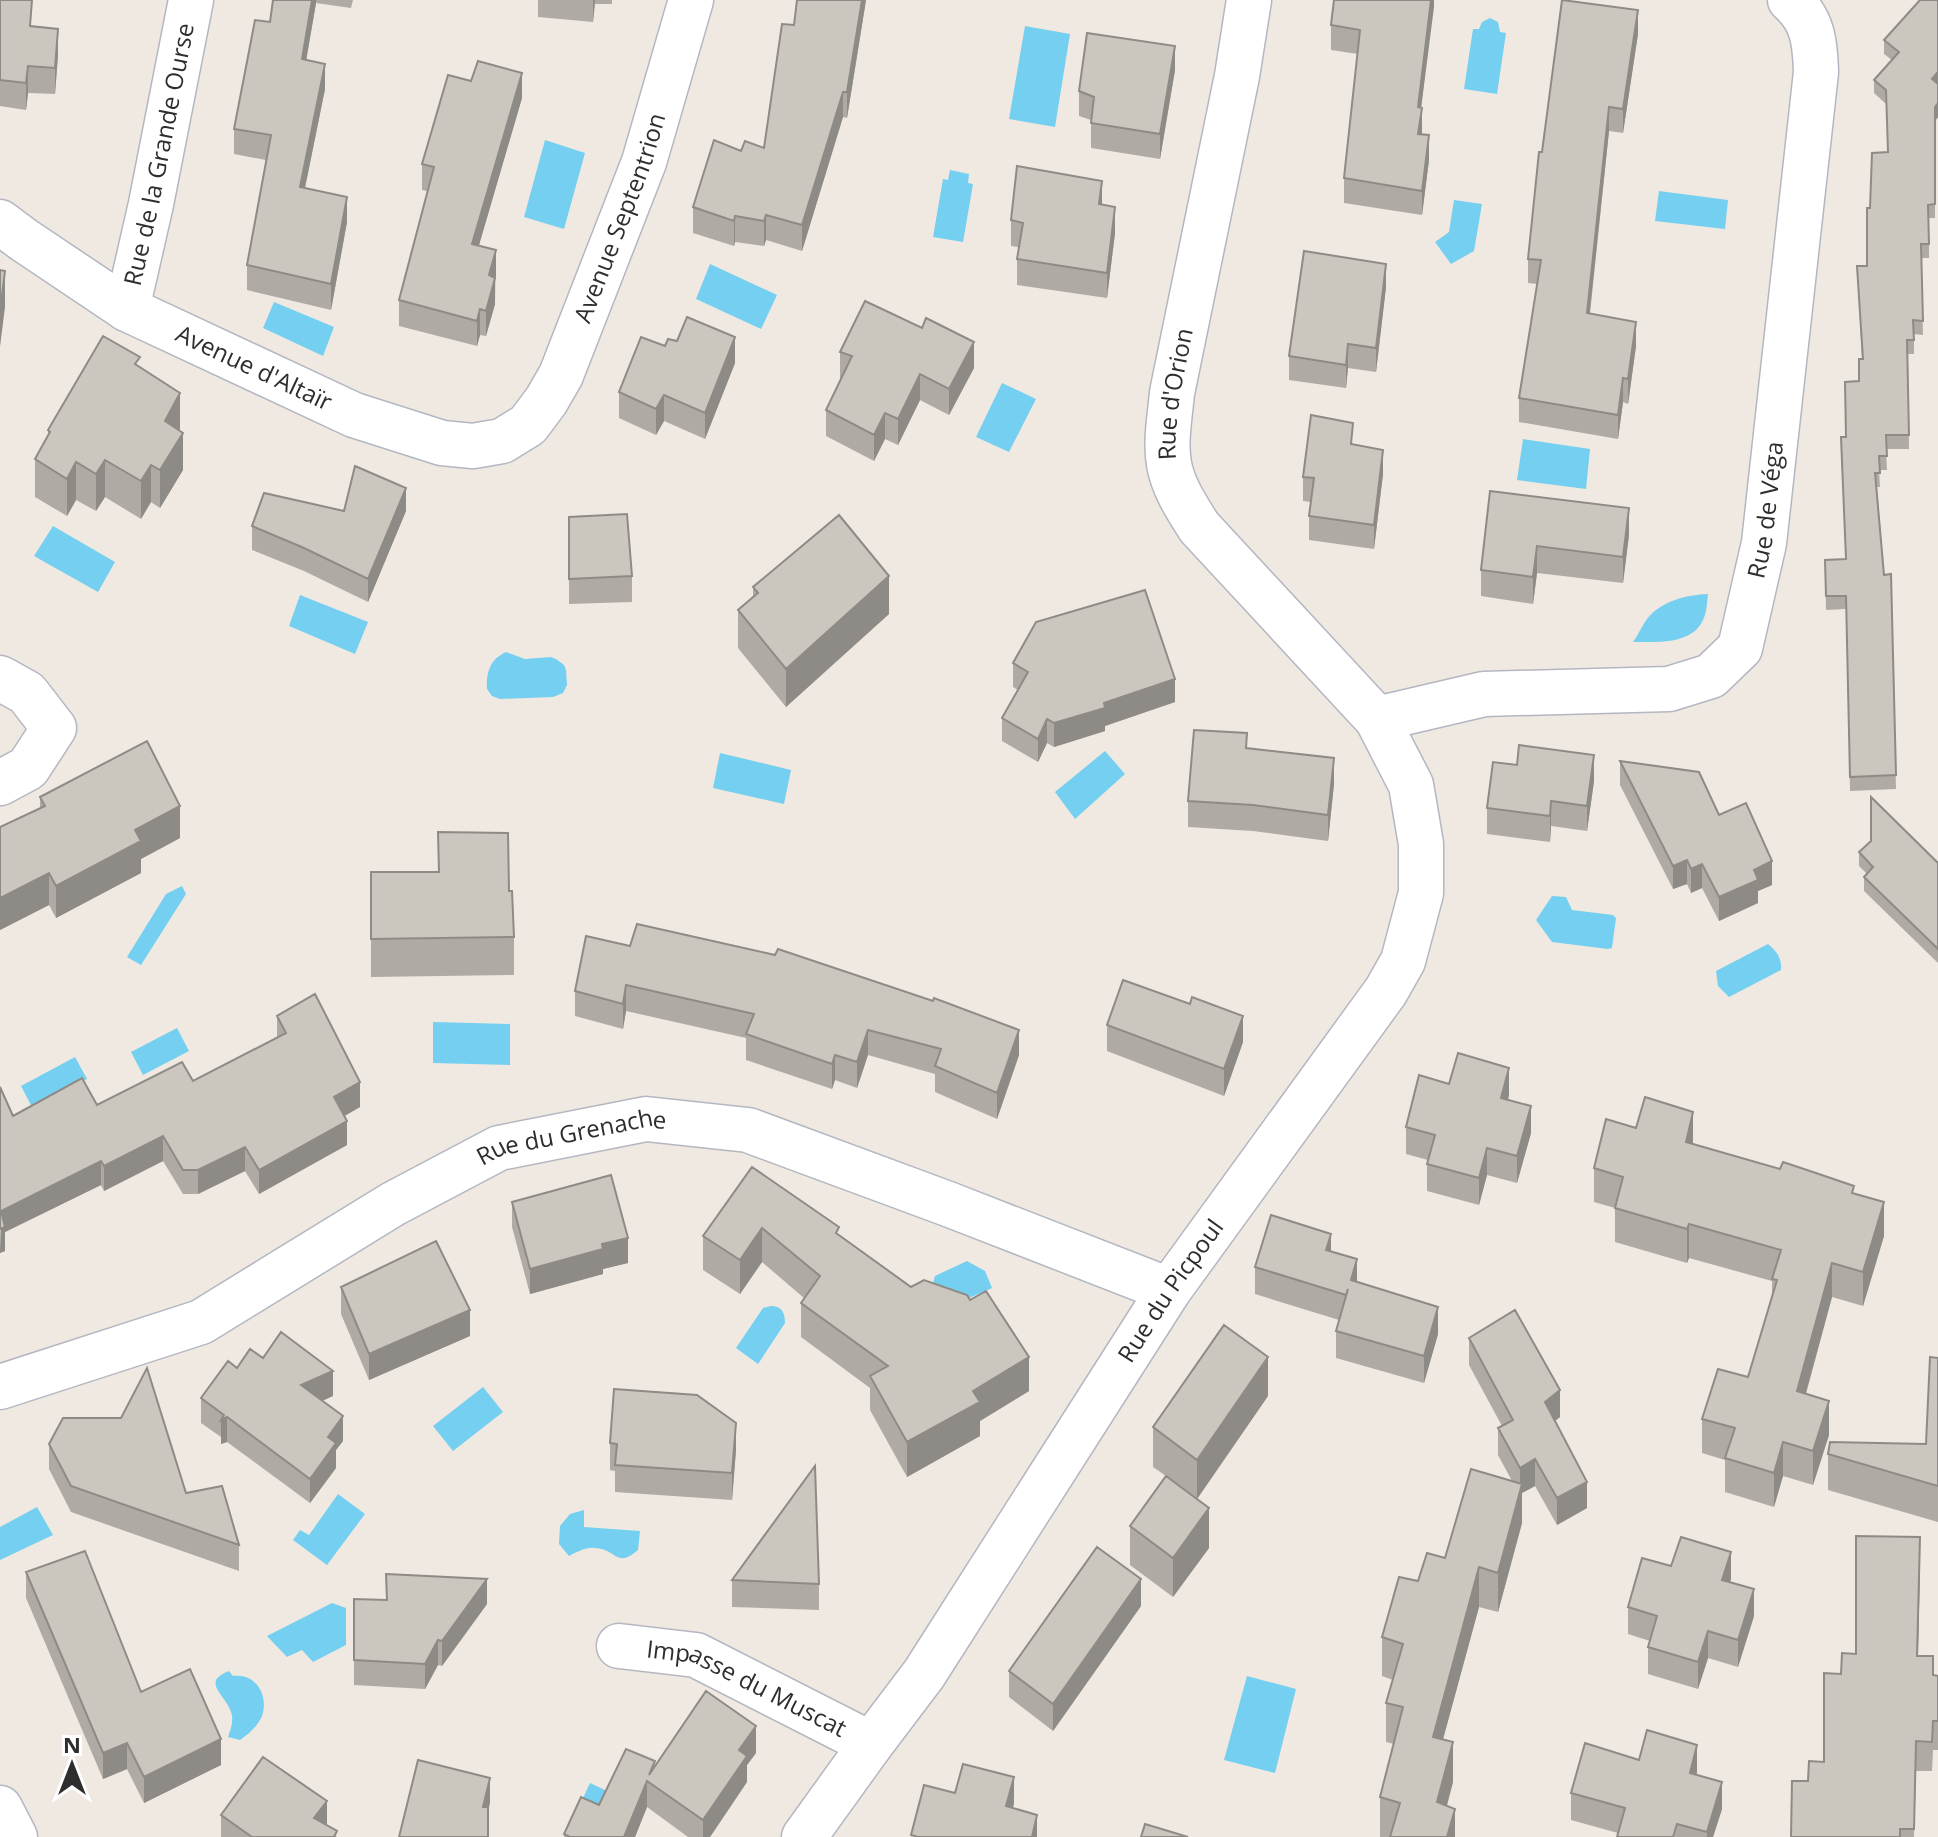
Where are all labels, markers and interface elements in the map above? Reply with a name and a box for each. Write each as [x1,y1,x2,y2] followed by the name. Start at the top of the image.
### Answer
[115,20,201,289] street label: Rue de la Grande Ourse
[565,109,672,327] street label: Avenue Septentrion
[171,316,338,418] street label: Avenue d'Altaïr
[1149,325,1200,461] street label: Rue d'Orion
[1738,440,1790,581] street label: Rue de Véga
[470,1100,668,1172] street label: Rue du Grenache
[1109,1212,1230,1368] street label: Rue du Picpoul
[645,1631,853,1744] street label: Impasse du Muscat
[32,1725,112,1805] north arrow
[63,1729,81,1759] text: N

